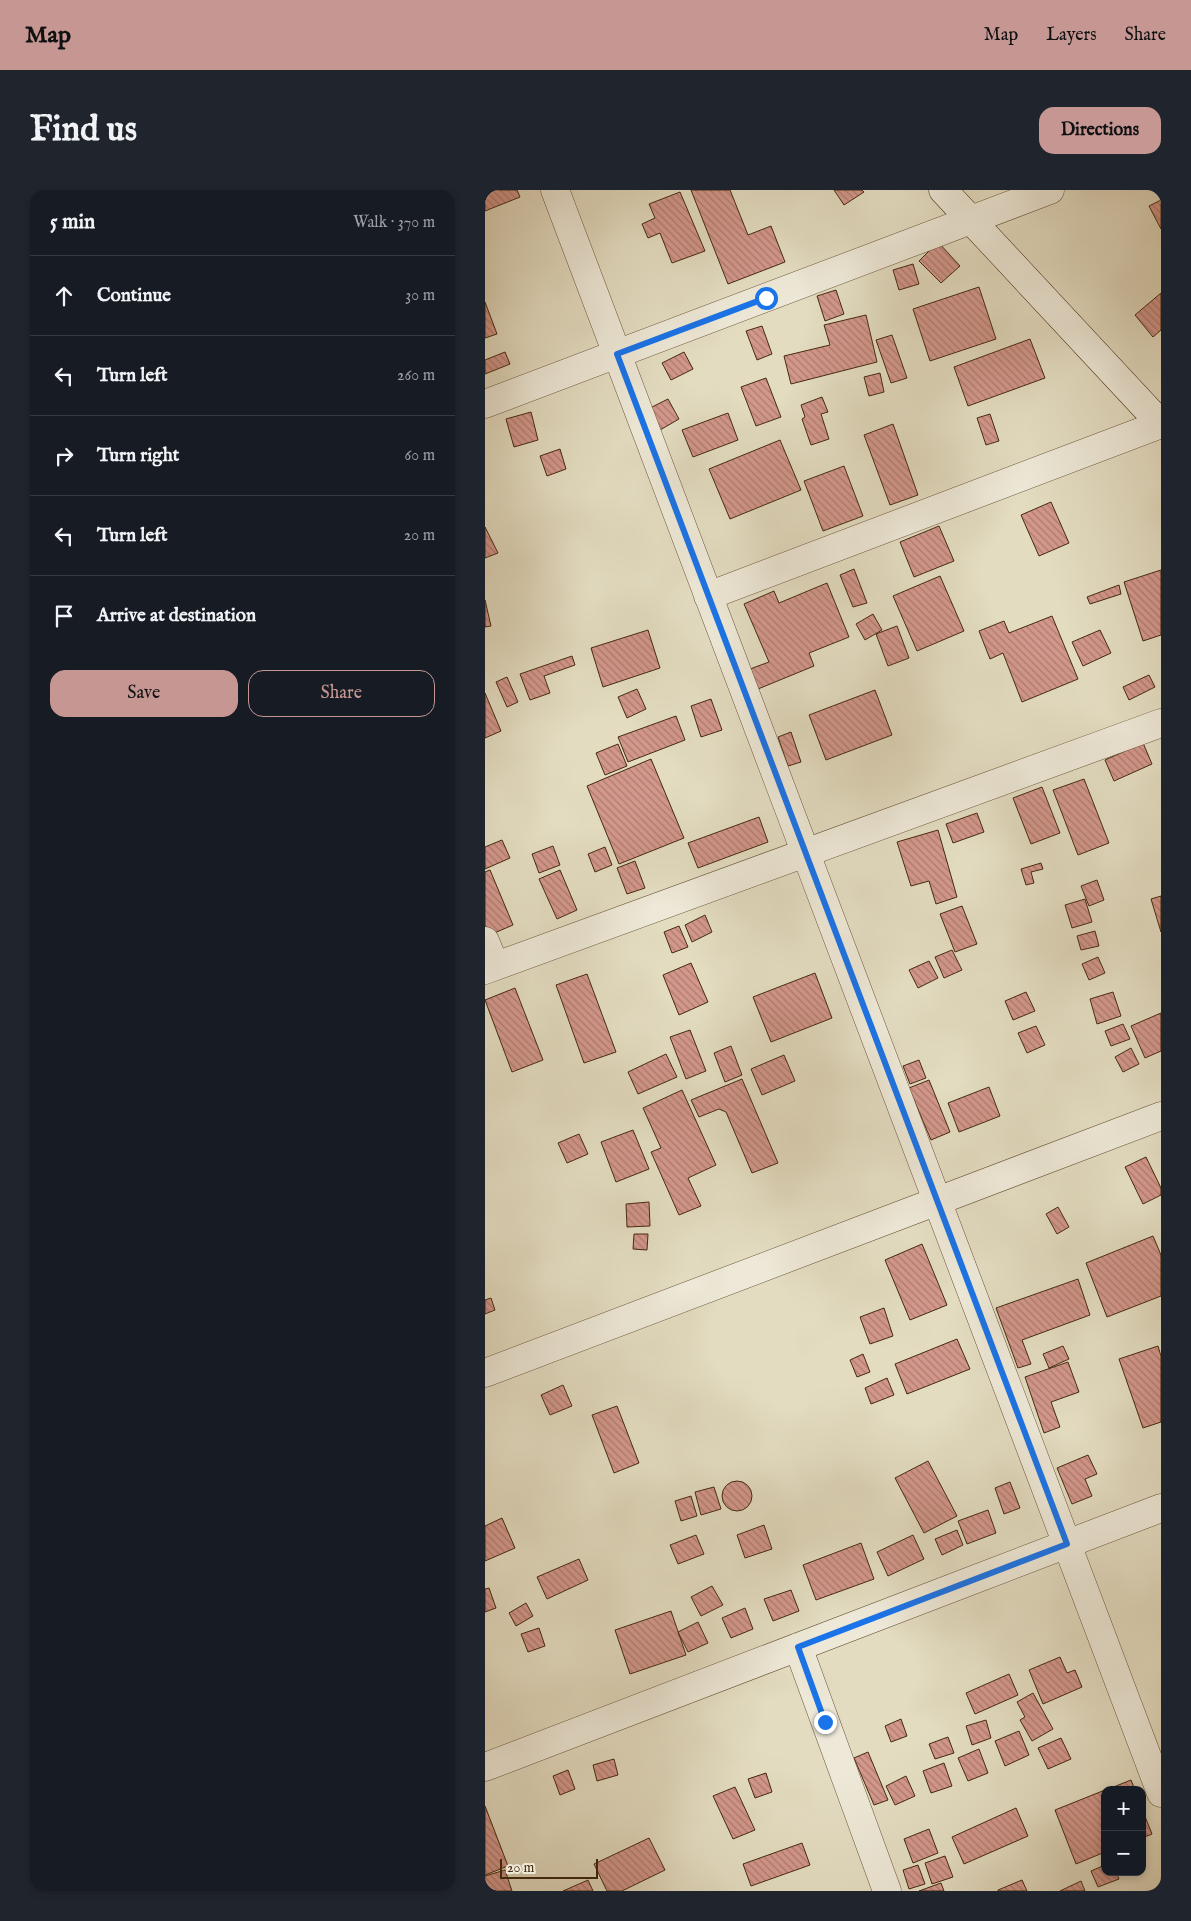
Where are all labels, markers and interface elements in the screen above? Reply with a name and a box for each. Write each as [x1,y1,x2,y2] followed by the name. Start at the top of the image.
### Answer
[25,20,71,51] text: Map
[984,24,1018,47] text: Map
[1046,24,1097,47] text: Layers
[1125,24,1166,47] text: Share
[1039,107,1161,154] button: Directions
[30,108,137,153] text: Find us
[50,209,95,236] text: 5 min
[353,213,435,233] text: Walk · 370 m
[50,282,78,310] icon: ahead
[97,284,171,308] text: Continue
[405,286,435,306] text: 30 m
[755,287,778,310] route start
[50,362,78,390] icon: left
[97,364,168,388] text: Turn left
[397,366,435,386] text: 260 m
[50,442,78,470] icon: right
[97,444,179,468] text: Turn right
[405,446,435,466] text: 60 m
[50,522,78,550] icon: left
[97,524,168,548] text: Turn left
[404,526,435,546] text: 20 m
[50,602,78,630] icon: arrive
[97,604,256,628] text: Arrive at destination
[50,670,238,717] button: Save
[248,670,435,717] button: Share
[814,1711,837,1734] route end
[1101,1786,1146,1876] map controls
[1101,1786,1146,1831] button: +
[1101,1831,1146,1876] button: −
[500,1856,597,1879] scale bar
[507,1859,534,1877] text: 20 m

